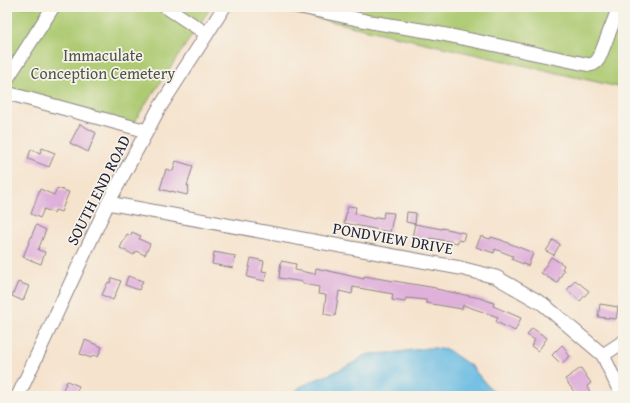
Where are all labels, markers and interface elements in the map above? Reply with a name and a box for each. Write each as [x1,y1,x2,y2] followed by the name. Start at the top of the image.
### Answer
[31,43,175,85] park label: Immaculate Conception Cemetery
[60,130,136,249] street label: SOUTH END ROAD
[331,216,455,260] street label: PONDVIEW DRIVE

